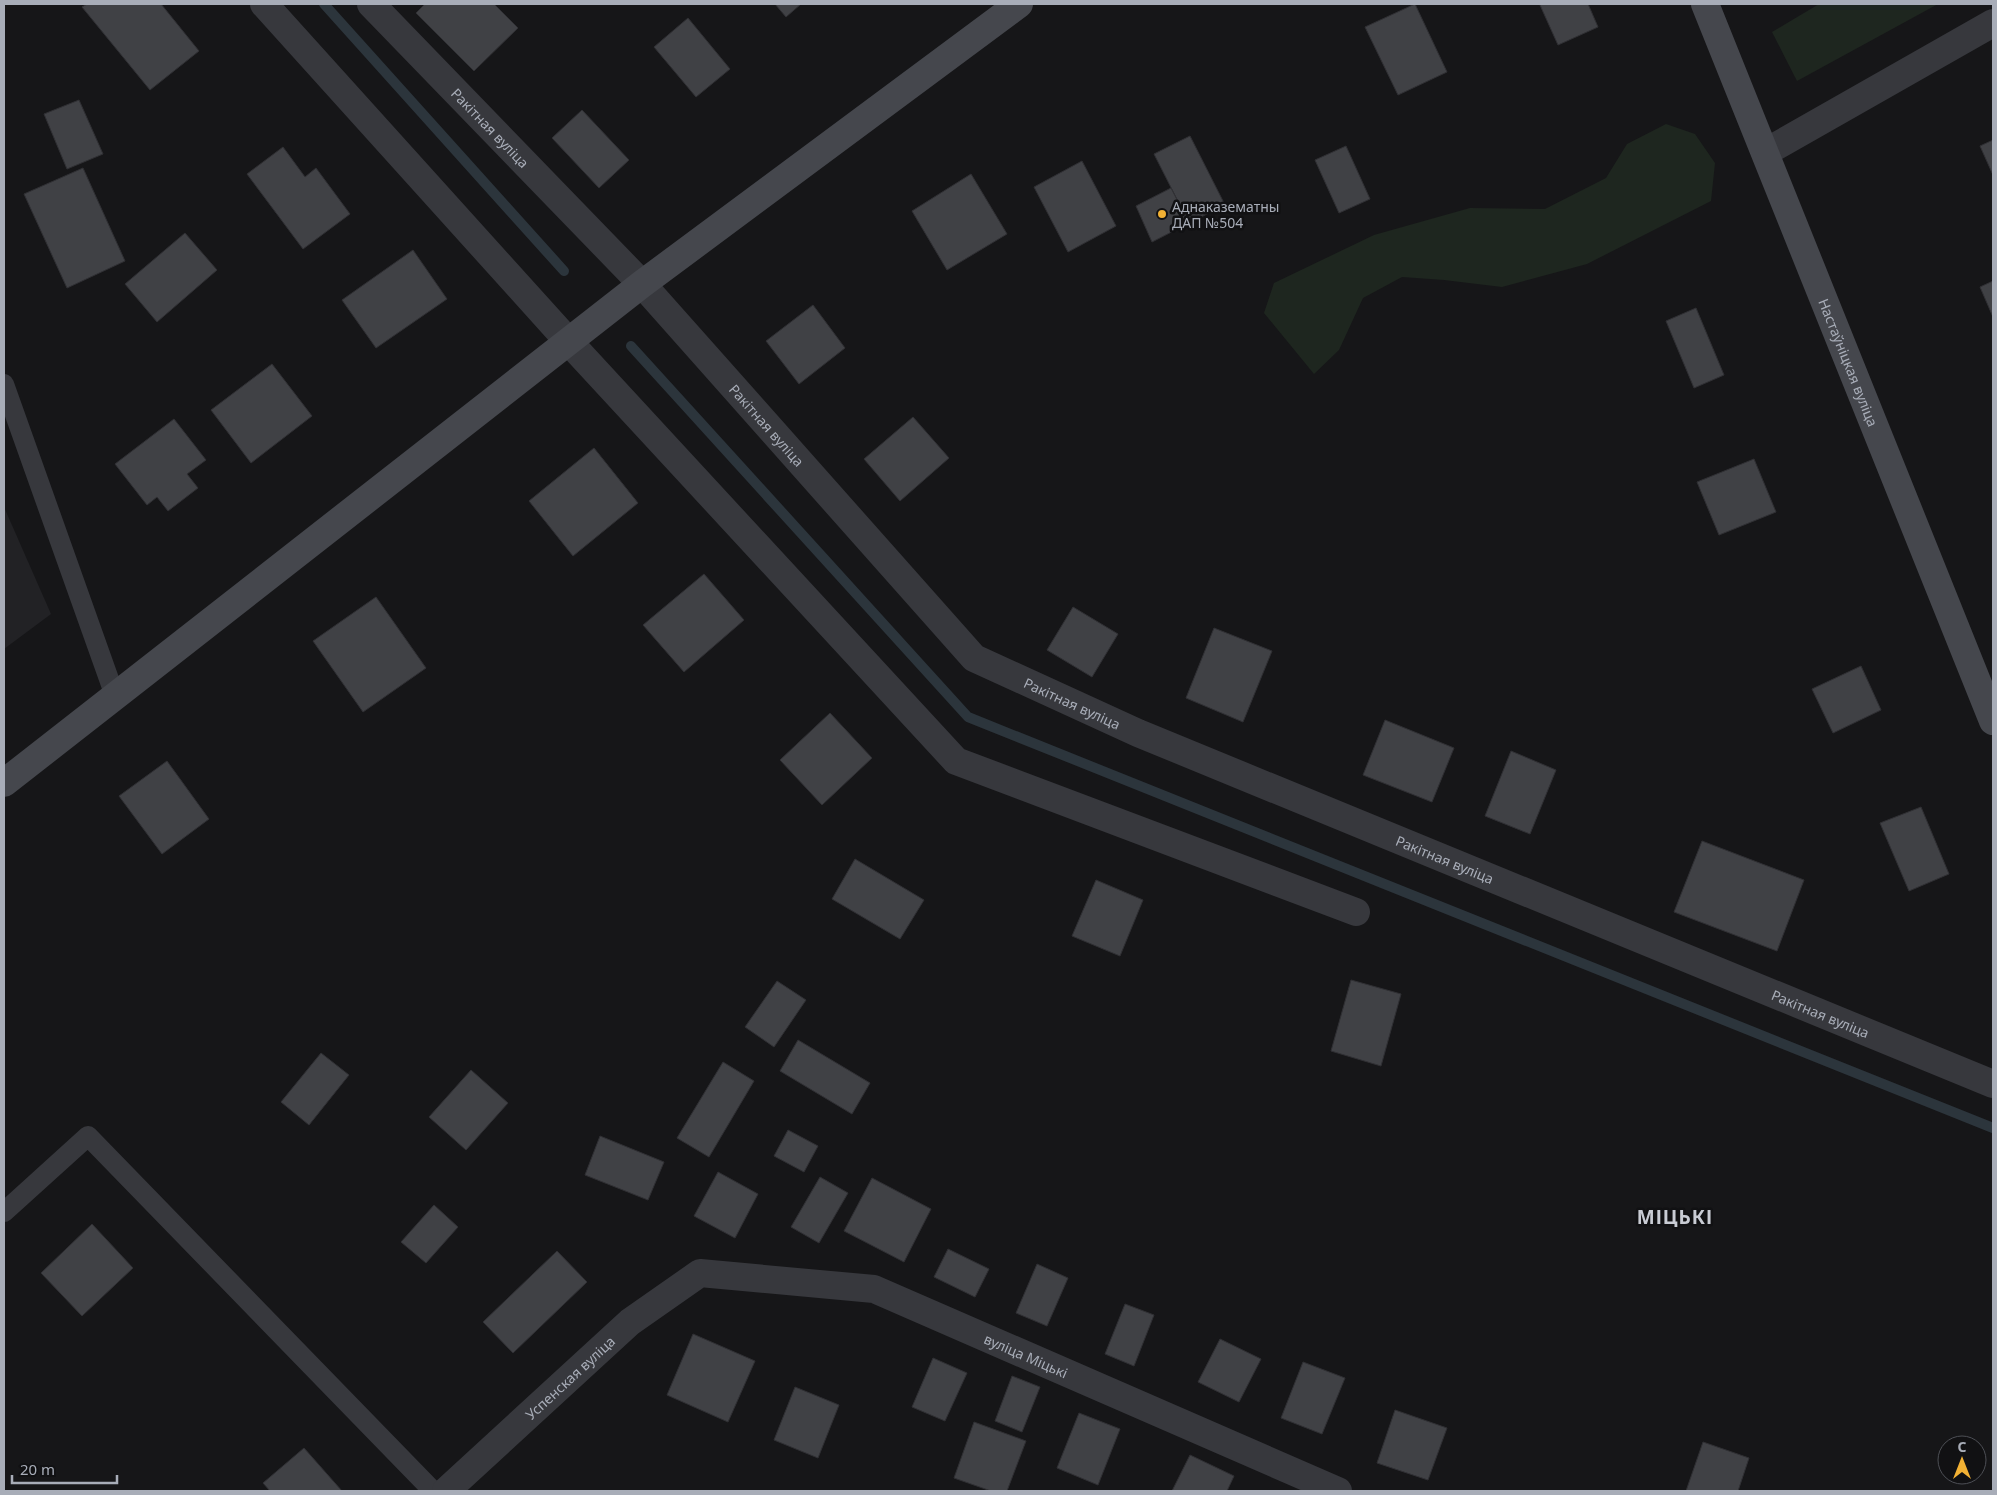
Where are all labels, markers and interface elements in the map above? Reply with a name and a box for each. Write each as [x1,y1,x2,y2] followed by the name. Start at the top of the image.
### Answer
[448,84,534,172] street label: Ракітная вуліца
[1172,197,1279,232] place label: Аднаказематны ДАП №504
[1156,208,1168,220] marker: Аднаказематны ДАП №504
[1815,295,1883,429] street label: Настаўніцкая вуліца
[725,380,809,470] street label: Ракітная вуліца
[1021,673,1124,733] street label: Ракітная вуліца
[1393,830,1497,888] street label: Ракітная вуліца
[1769,985,1872,1042] street label: Ракітная вуліца
[1637,1204,1713,1230] district label: МІЦЬКІ
[981,1329,1071,1382] street label: вуліца Міцькі
[521,1331,619,1423] street label: Успенская вуліца
[1937,1435,1987,1485] north arrow
[1957,1437,1967,1456] text: С
[12,1452,118,1484] scale bar
[20,1459,55,1479] text: 20 m

